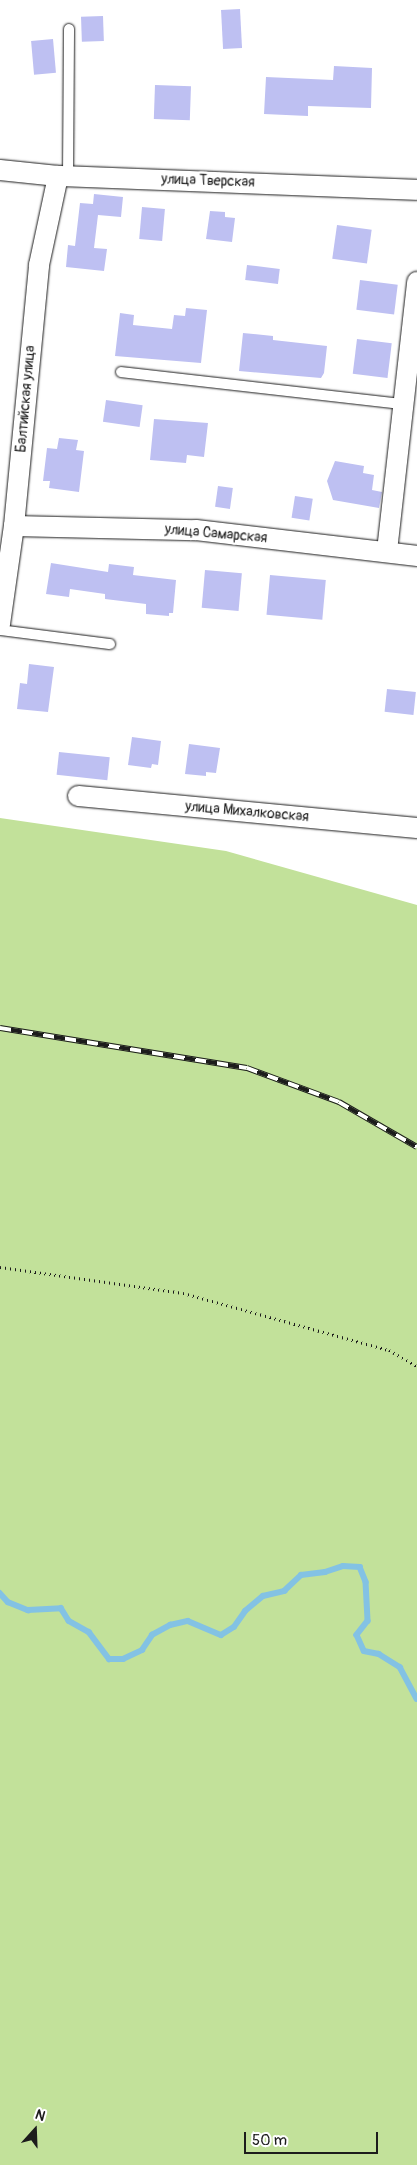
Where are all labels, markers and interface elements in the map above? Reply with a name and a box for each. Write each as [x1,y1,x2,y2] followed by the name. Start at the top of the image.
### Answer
[161,171,255,191] street label: улица Тверская
[13,345,39,453] street label: Балтийская улица
[164,521,268,547] street label: улица Самарская
[184,798,310,826] street label: улица Михалковская
[10,2105,60,2155] north arrow
[33,2106,48,2125] text: N
[247,2122,381,2154] scale bar
[252,2131,287,2150] text: 50 m

